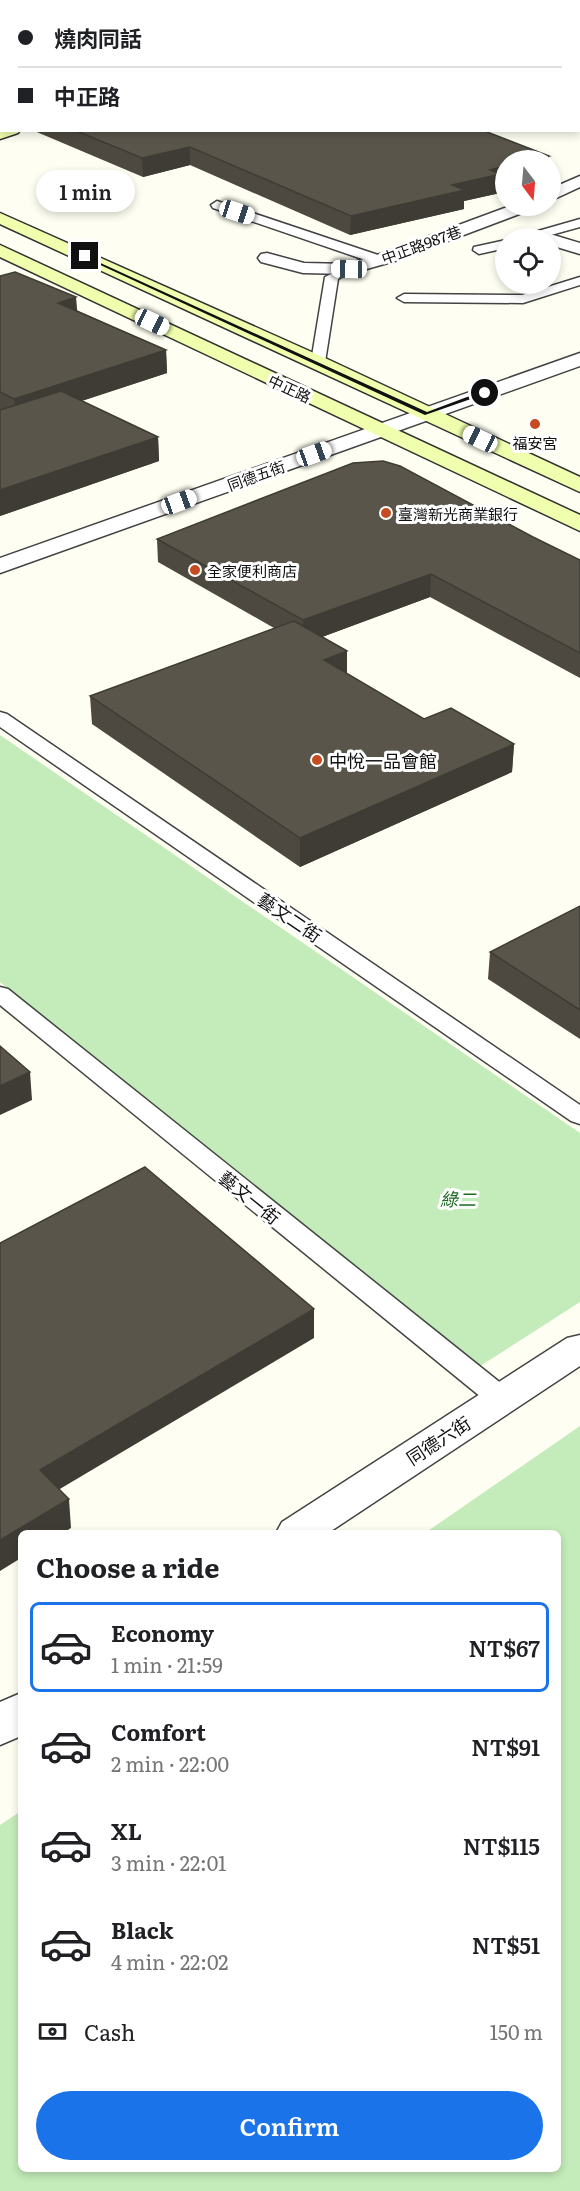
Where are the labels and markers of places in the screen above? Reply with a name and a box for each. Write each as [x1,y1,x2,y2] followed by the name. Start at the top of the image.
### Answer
[528,417,542,431] marker: 福安宮
[512,431,558,454] place label: 福安宮
[398,502,518,525] place label: 臺灣新光商業銀行
[379,506,393,520] marker: 臺灣新光商業銀行
[207,559,297,582] place label: 全家便利商店
[188,563,202,577] marker: 全家便利商店
[329,747,437,774] place label: 中悅一品會館
[310,753,324,767] marker: 中悅一品會館

